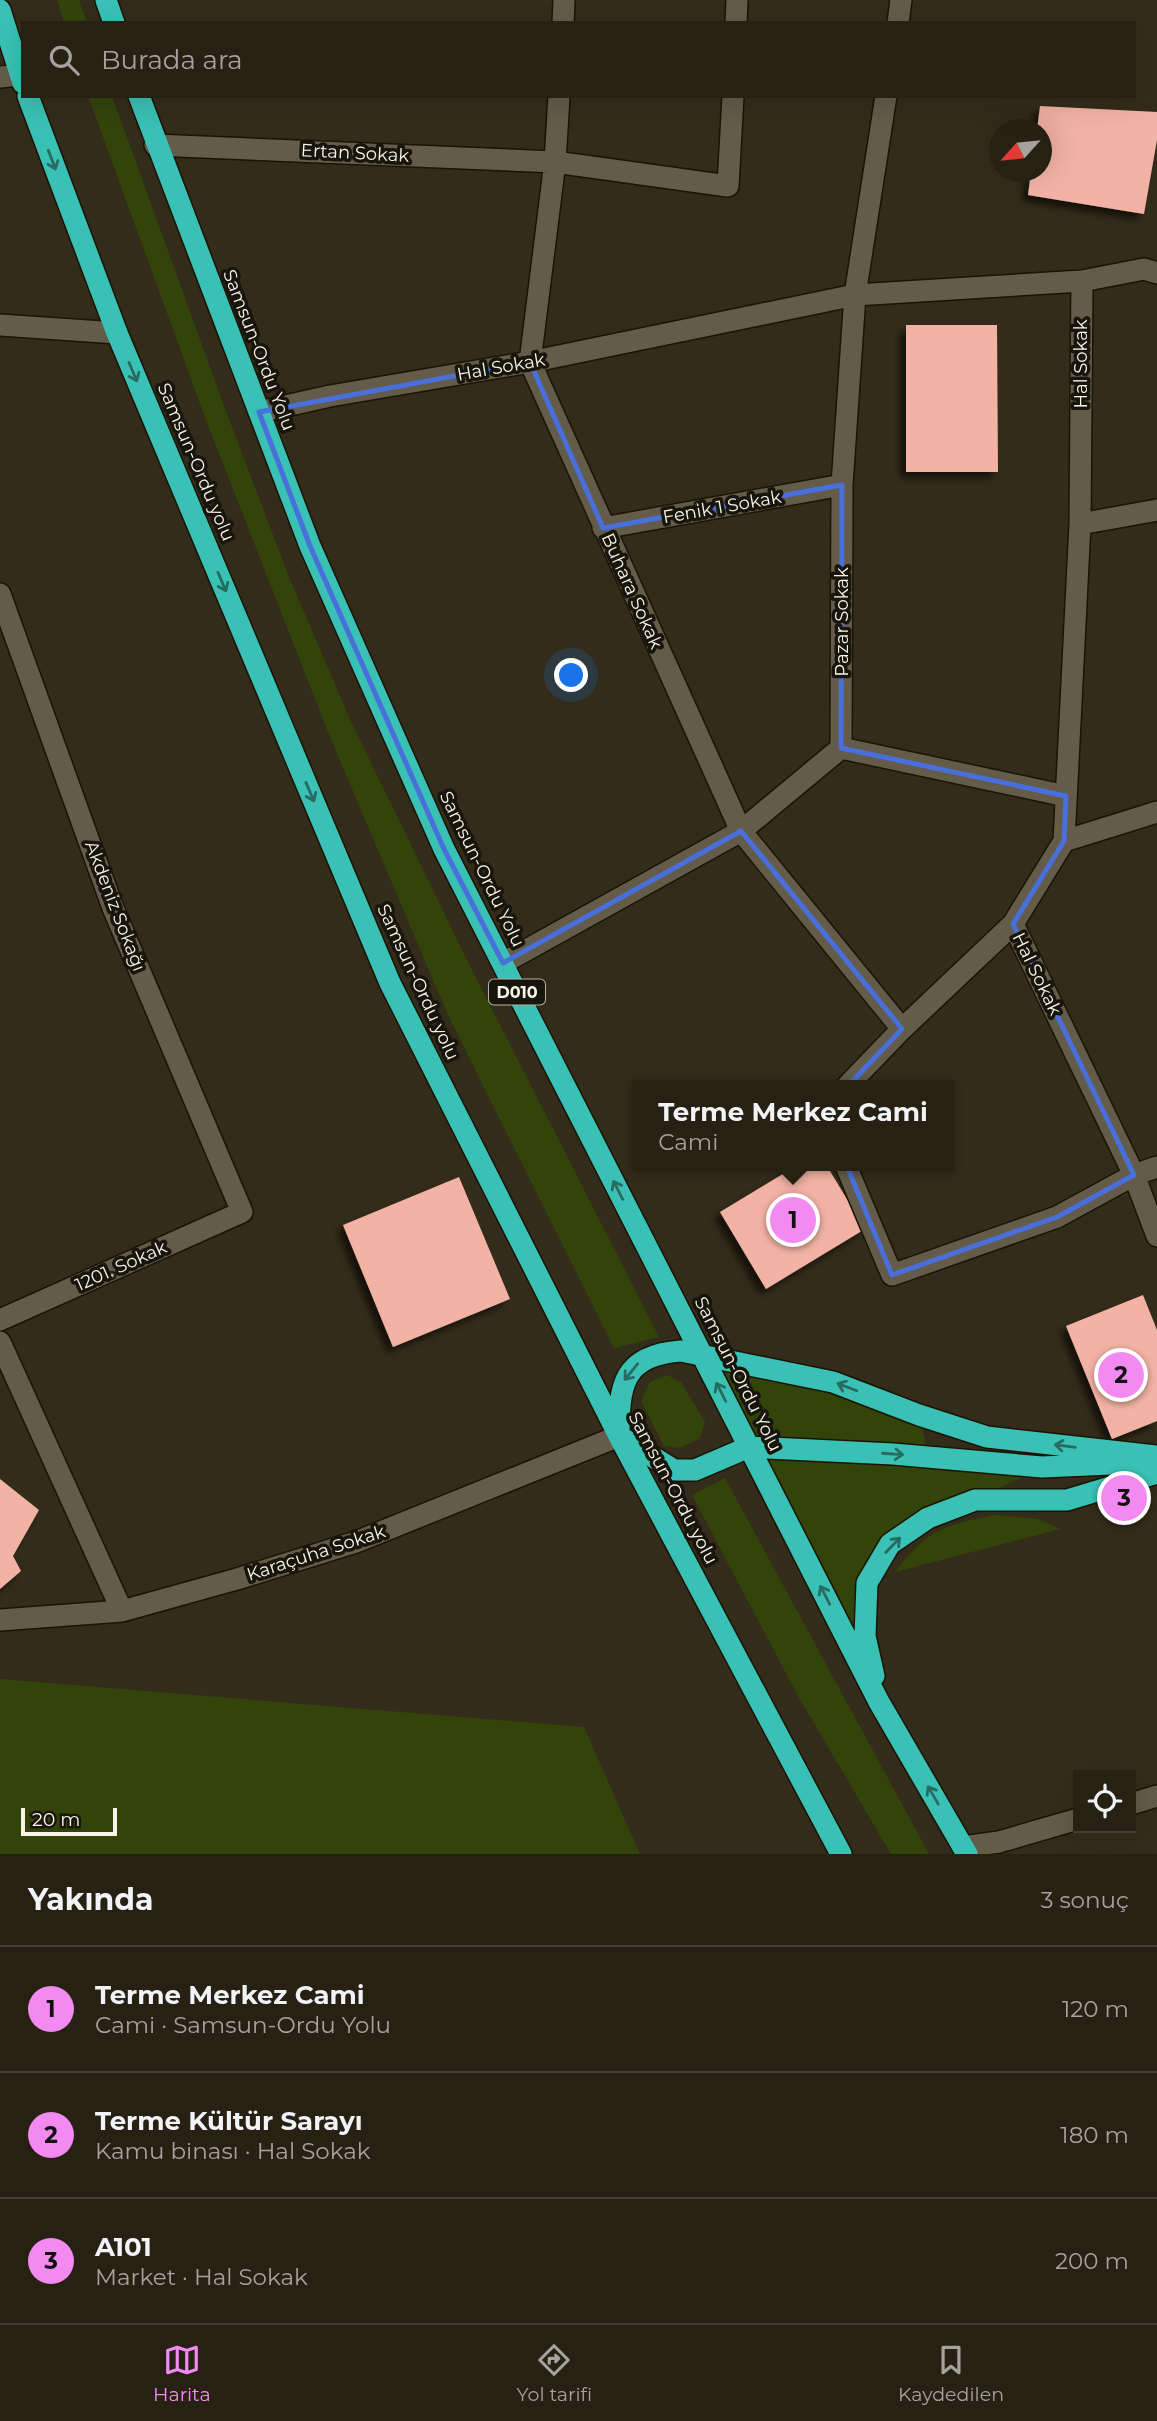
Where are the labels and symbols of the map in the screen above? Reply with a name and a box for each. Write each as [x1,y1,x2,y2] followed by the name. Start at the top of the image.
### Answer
[989,119,1052,182] north arrow
[300,139,410,167] street label: Ertan Sokak
[47,149,59,171] one-way arrow
[218,266,300,434] street label: Samsun-Ordu Yolu
[1070,319,1092,409] street label: Hal Sokak
[455,348,547,386] street label: Hal Sokak
[128,361,141,383] one-way arrow
[153,380,239,544] street label: Samsun-Ordu yolu
[661,486,783,528] street label: Fenik 1 Sokak
[597,530,667,653] street label: Buhara Sokak
[831,567,853,677] street label: Pazar Sokak
[216,571,229,593] one-way arrow
[554,658,588,692] your location
[304,781,317,802] one-way arrow
[435,788,529,950] street label: Samsun-Ordu Yolu
[80,838,150,974] street label: Akdeniz Sokağı
[372,900,464,1064] street label: Samsun-Ordu yolu
[1008,929,1067,1019] street label: Hal Sokak
[489,980,545,1004] road number: D010
[611,1180,625,1200] one-way arrow
[770,1194,816,1246] pin: 1
[72,1236,170,1296] street label: 1201. Sokak
[689,1293,787,1455] street label: Samsun-Ordu Yolu
[1098,1349,1144,1401] pin: 2
[623,1363,638,1381] one-way arrow
[836,1379,858,1392] one-way arrow
[714,1382,728,1403] one-way arrow
[623,1408,723,1568] street label: Samsun-Ordu yolu
[1054,1439,1077,1452] one-way arrow
[882,1448,905,1461] one-way arrow
[1101,1472,1147,1524] pin: 3
[244,1520,388,1586] street label: Karaçuha Sokak
[885,1536,901,1554] one-way arrow
[817,1585,831,1606] one-way arrow
[926,1785,940,1805] one-way arrow
[21,1805,117,1837] scale bar

